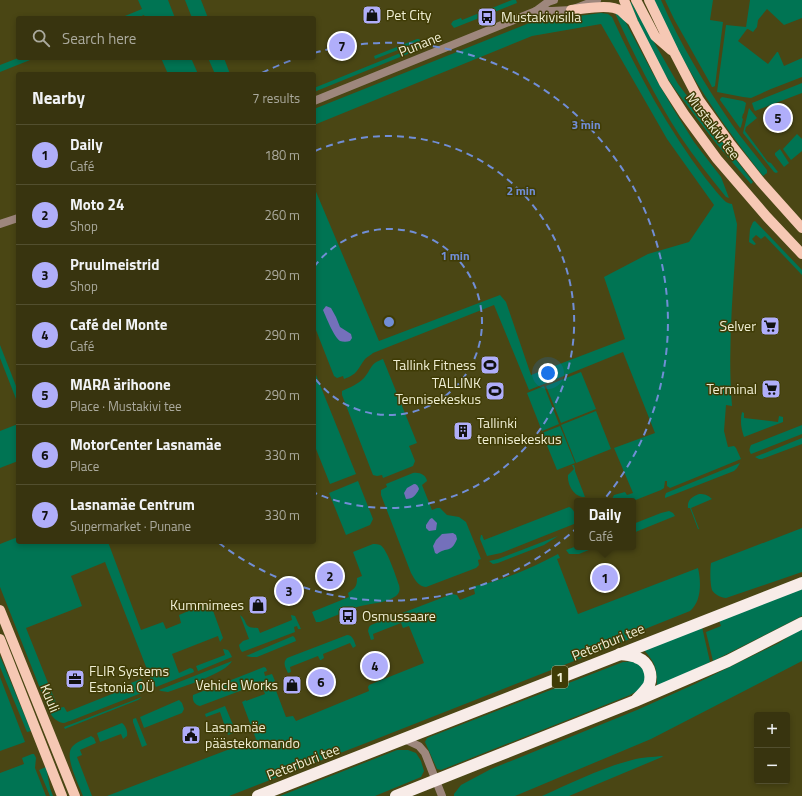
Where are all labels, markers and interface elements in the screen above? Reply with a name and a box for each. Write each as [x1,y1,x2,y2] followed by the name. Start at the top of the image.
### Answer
[361,4,383,26] shop icon: Pet City
[386,4,432,25] place label: Pet City
[476,6,498,28] bus stop icon: Mustakivisilla
[501,6,581,27] place label: Mustakivisilla
[16,16,316,60] search box
[395,25,445,62] street label: Punane
[30,27,52,49] icon: search
[62,27,136,50] text: Search here
[329,31,355,61] pin: 7
[32,85,85,111] text: Nearby
[252,88,300,108] text: 7 results
[681,88,746,164] street label: Mustakivi tee
[765,103,791,133] pin: 5
[571,115,601,134] text: 3 min
[70,133,103,156] text: Daily
[41,145,49,165] text: 1
[264,145,300,165] text: 180 m
[70,156,94,176] text: Café
[506,181,536,200] text: 2 min
[70,193,124,216] text: Moto 24
[41,205,49,225] text: 2
[264,205,300,225] text: 260 m
[70,216,98,236] text: Shop
[440,246,470,265] text: 1 min
[70,253,159,276] text: Pruulmeistrid
[41,265,49,285] text: 3
[264,265,300,285] text: 290 m
[70,276,98,296] text: Shop
[70,313,167,336] text: Café del Monte
[382,315,396,329] centre of rings
[720,315,756,336] place label: Selver
[759,315,781,337] supermarket icon: Selver
[41,325,49,345] text: 4
[264,325,300,345] text: 290 m
[70,336,94,356] text: Café
[393,354,476,375] place label: Tallink Fitness
[479,354,501,376] sports icon: Tallink Fitness
[538,363,558,383] your location
[395,372,481,409] place label: TALLINK Tennisekeskus
[70,373,171,396] text: MARA ärihoone
[706,378,757,399] place label: Terminal
[760,378,782,400] supermarket icon: Terminal
[484,380,506,402] sports icon: TALLINK Tennisekeskus
[41,385,49,405] text: 5
[264,385,300,405] text: 290 m
[70,396,182,416] text: Place · Mustakivi tee
[477,412,561,449] place label: Tallinki tennisekeskus
[452,420,474,442] building icon: Tallinki tennisekeskus
[70,433,221,456] text: MotorCenter Lasnamäe
[41,445,49,465] text: 6
[264,445,300,465] text: 330 m
[70,456,99,476] text: Place
[70,493,195,516] text: Lasnamäe Centrum
[574,498,636,550] popup
[589,503,621,526] text: Daily
[41,505,49,525] text: 7
[264,505,300,525] text: 330 m
[70,516,191,536] text: Supermarket · Punane
[589,526,613,546] text: Café
[317,561,343,591] pin: 2
[592,563,618,593] pin: 1
[276,576,302,606] pin: 3
[170,594,244,615] place label: Kummimees
[247,594,269,616] shop icon: Kummimees
[337,605,359,627] bus stop icon: Osmussaare
[362,605,436,626] place label: Osmussaare
[568,617,647,666] street label: Peterburi tee
[362,651,388,681] pin: 4
[89,660,169,697] place label: FLIR Systems Estonia OÜ
[552,666,568,688] road number: 1
[308,667,334,697] pin: 6
[64,668,86,690] office icon: FLIR Systems Estonia OÜ
[196,674,278,695] place label: Vehicle Works
[281,674,303,696] shop icon: Vehicle Works
[35,680,66,715] street label: Kuuli
[754,712,790,784] map controls
[754,712,790,748] button: +
[205,716,300,753] place label: Lasnamäe päästekomando
[180,724,202,746] public building icon: Lasnamäe päästekomando
[263,738,343,785] street label: Peterburi tee
[754,748,790,784] button: −

